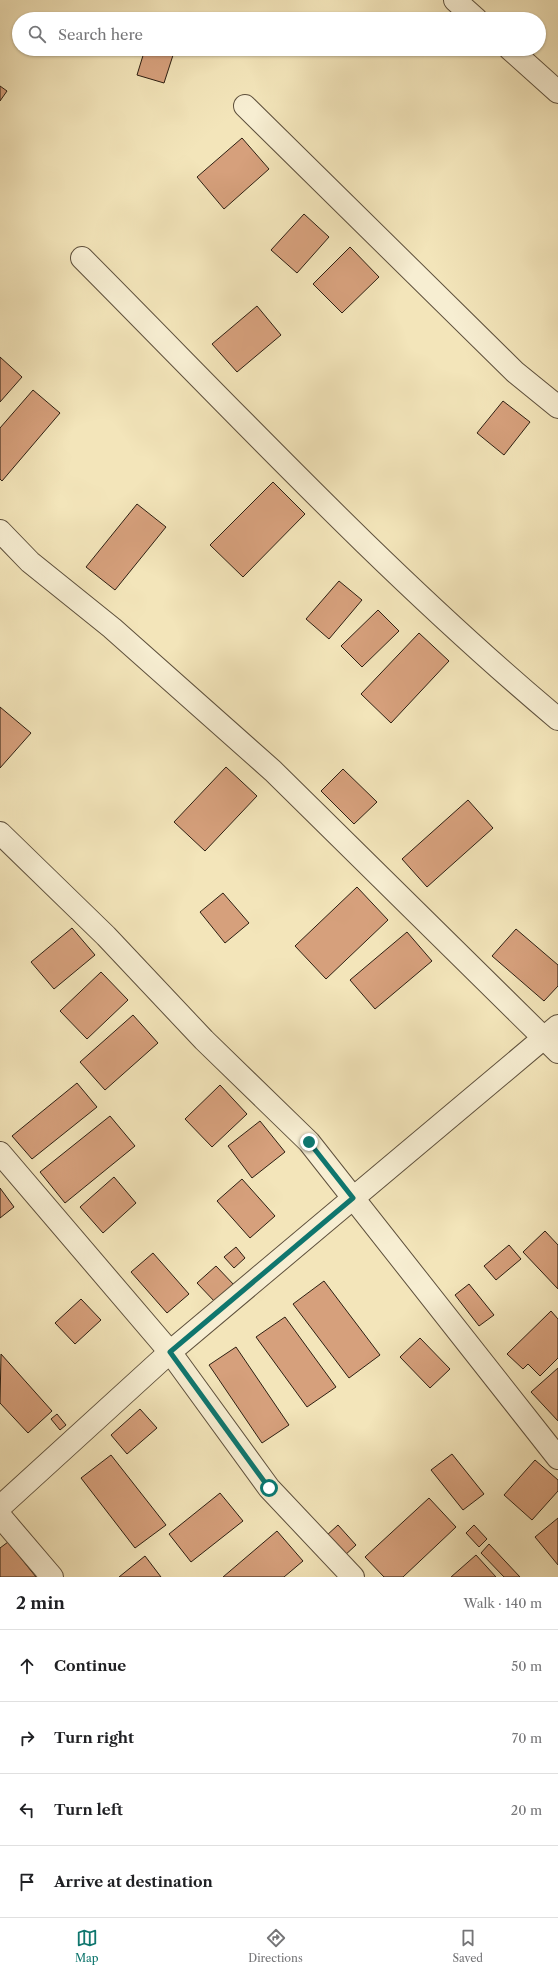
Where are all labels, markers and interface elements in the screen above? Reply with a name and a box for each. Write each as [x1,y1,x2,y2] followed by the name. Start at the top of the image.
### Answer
[12,12,546,56] search box
[26,23,48,45] icon: search
[58,25,143,44] text: Search here
[300,1133,318,1151] route end
[260,1479,278,1497] route start
[16,1593,65,1613] text: 2 min
[464,1595,542,1611] text: Walk · 140 m
[16,1655,38,1677] icon: ahead
[54,1656,126,1675] text: Continue
[511,1658,542,1674] text: 50 m
[16,1727,38,1749] icon: right
[54,1728,134,1747] text: Turn right
[512,1730,542,1746] text: 70 m
[16,1799,38,1821] icon: left
[54,1800,123,1819] text: Turn left
[511,1802,542,1818] text: 20 m
[16,1871,38,1893] icon: arrive
[54,1872,213,1891] text: Arrive at destination
[75,1927,99,1965] tab: Map
[248,1927,303,1965] tab: Directions
[453,1927,483,1965] tab: Saved

